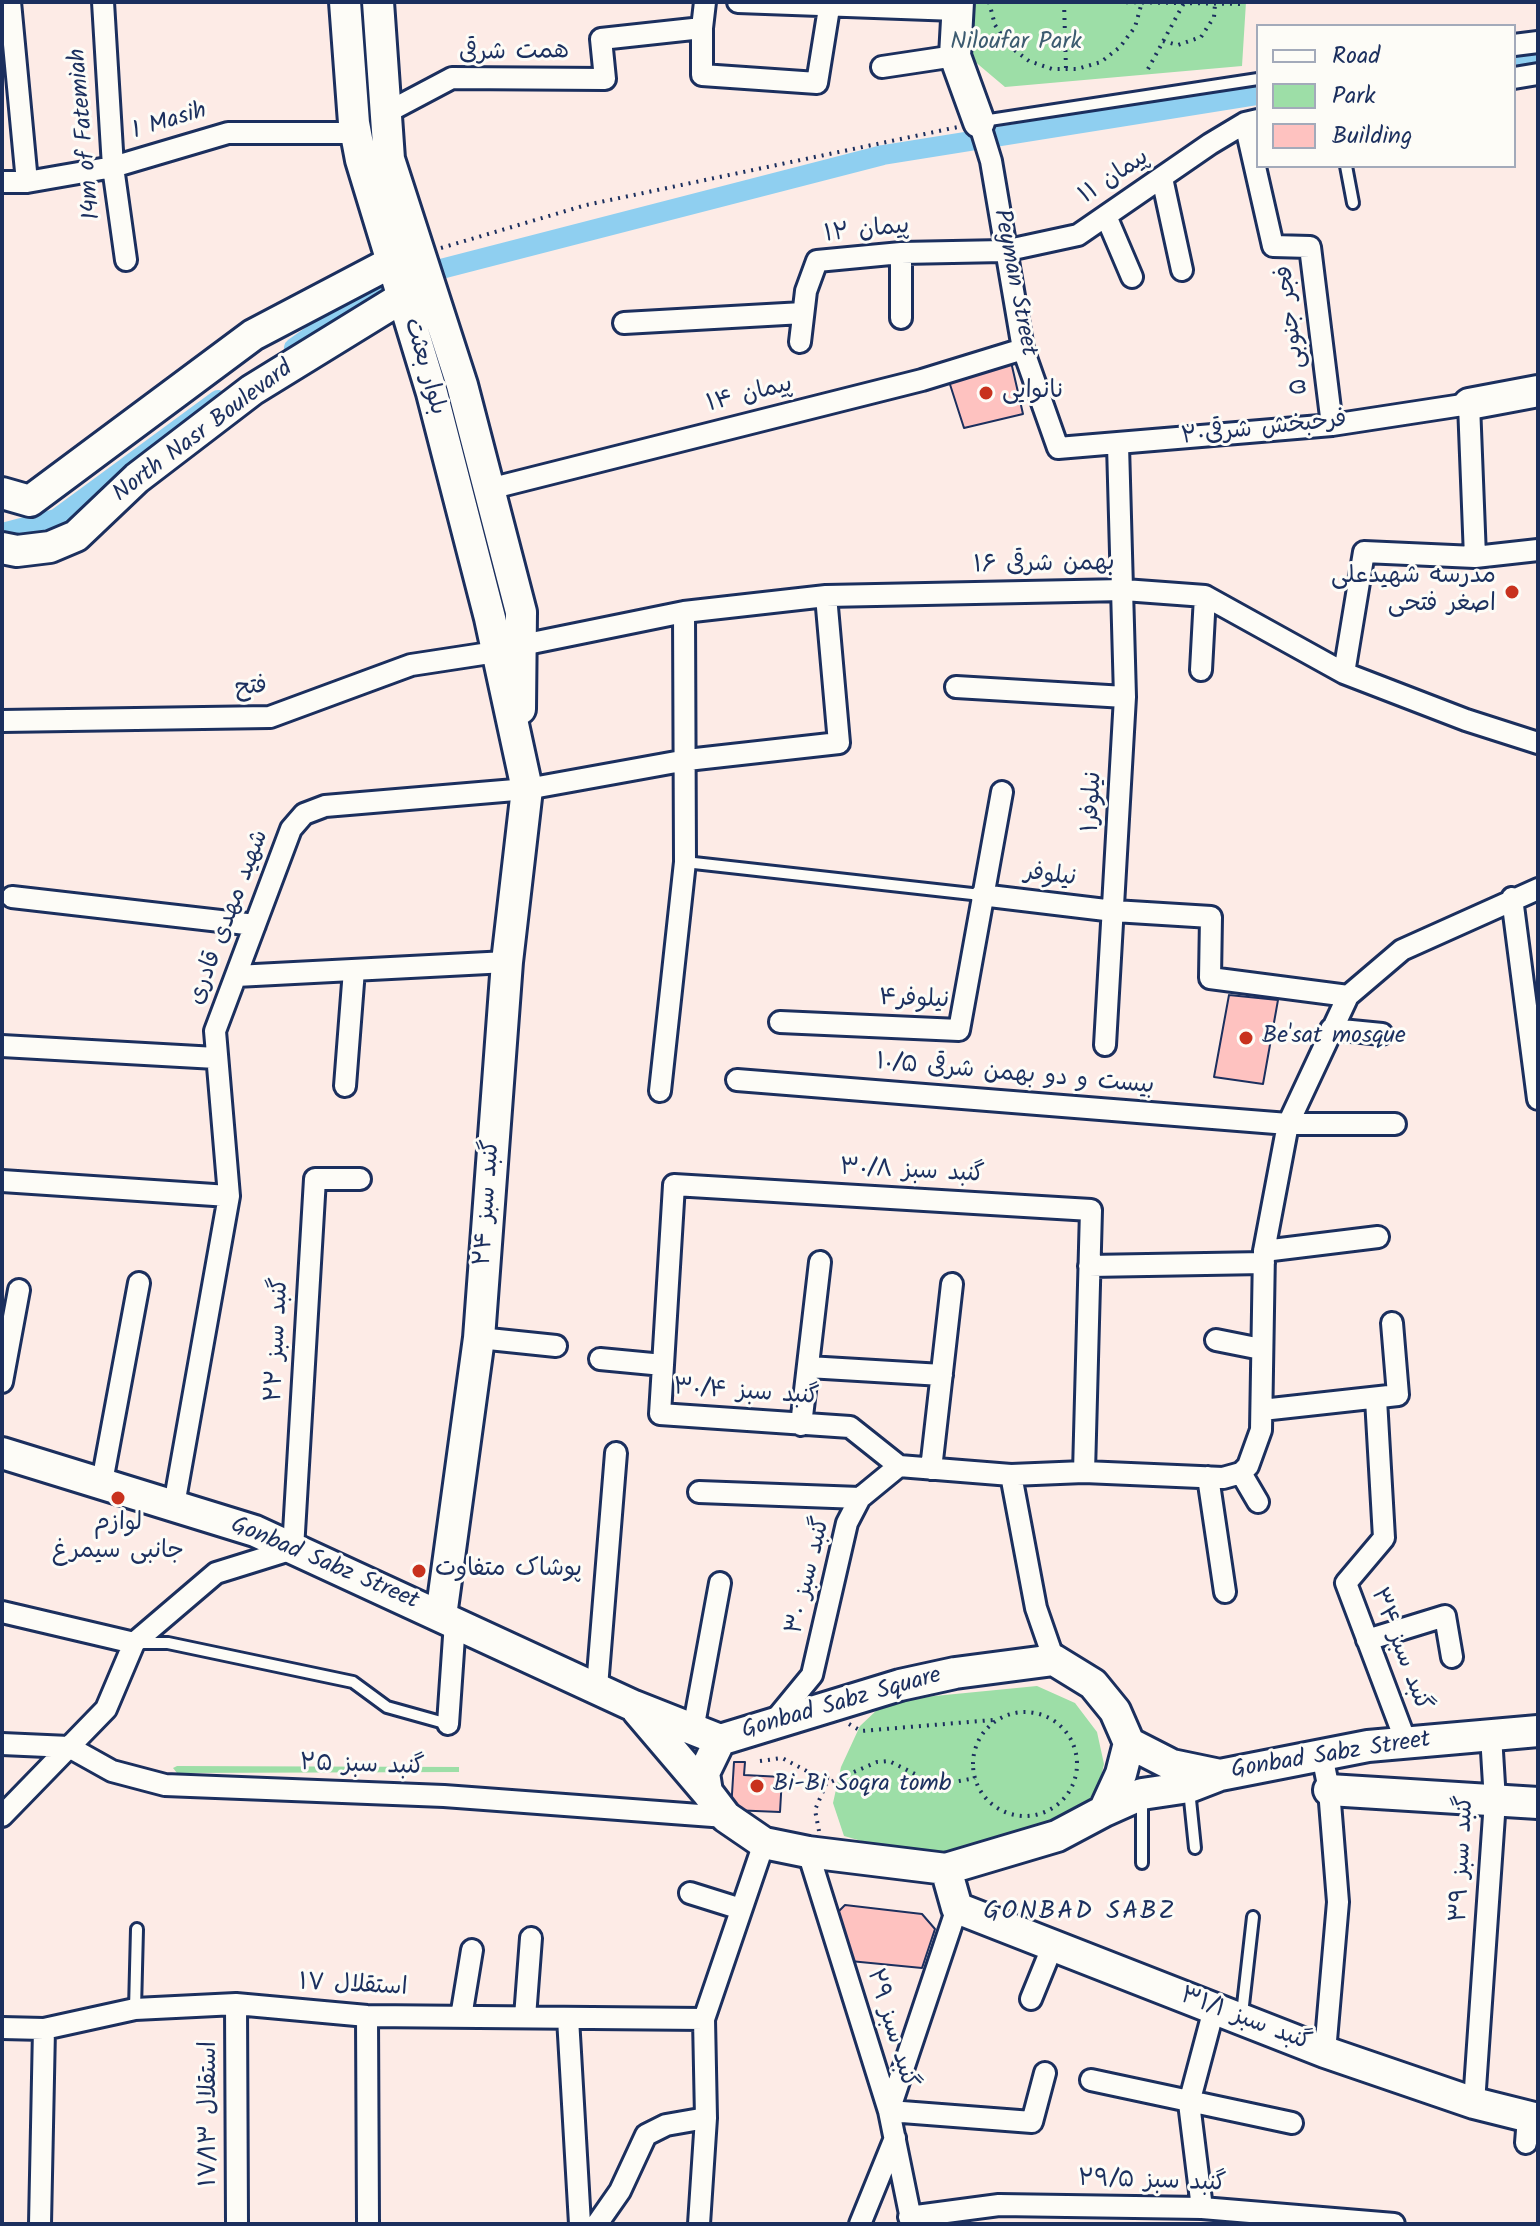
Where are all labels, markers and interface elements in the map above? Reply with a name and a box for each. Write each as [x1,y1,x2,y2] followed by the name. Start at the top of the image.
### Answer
[1256,24,1516,168] legend
[950,30,1082,58] park label: Niloufar Park
[1332,37,1380,76] text: Road
[459,39,569,69] street label: همت شرقی
[65,47,109,221] street label: 14m of Fatemiah
[1332,77,1376,116] text: Park
[129,98,211,148] street label: 1 Masih
[1332,117,1412,156] text: Building
[1075,144,1155,212] street label: پیمان ۱۱
[985,207,1041,359] street label: Peyman Street
[823,213,911,251] street label: پیمان ۱۲
[1272,264,1316,396] street label: فجر جنوبی ۵
[395,315,451,419] street label: بلوار بعثت
[108,356,300,510] street label: North Nasr Boulevard
[704,371,796,421] street label: پیمان ۱۴
[1002,379,1064,407] place label: نانوایی
[977,384,995,402] marker: نانوایی
[1180,407,1348,453] street label: فرحبخش شرقی۲۰
[973,550,1115,582] street label: بهمن شرقی ۱۶
[1331,564,1496,620] place label: مدرسه شهیدعلی اصغر فتحی
[1503,583,1521,601] marker: مدرسه شهیدعلی اصغر فتحی
[234,673,268,705] street label: فتح
[1078,771,1110,833] street label: نیلوفر۱
[183,827,277,1009] street label: شهید مهدی قادری
[1022,860,1078,894] street label: نیلوفر
[878,985,950,1017] street label: نیلوفر۴
[1262,1024,1406,1052] place label: Be'sat mosque
[1237,1029,1255,1047] marker: Be'sat mosque
[875,1049,1155,1103] street label: بیست و دو بهمن شرقی ۱۰/۵
[470,1139,508,1267] street label: گنبد سبز ۲۴
[839,1155,985,1191] street label: گنبد سبز ۳۰/۸
[261,1277,297,1403] street label: گنبد سبز ۲۲
[672,1375,820,1413] street label: گنبد سبز ۳۰/۴
[109,1489,127,1507] marker: لوازم جانبی سیمرغ
[52,1511,184,1567] place label: لوازم جانبی سیمرغ
[226,1512,422,1618] street label: Gonbad Sabz Street
[782,1515,838,1637] street label: گنبد سبز ۳۰
[435,1557,582,1585] place label: پوشاک متفاوت
[410,1562,428,1580] marker: پوشاک متفاوت
[1362,1584,1436,1716] street label: گنبد سبز ۳۴
[739,1663,945,1747] street label: Gonbad Sabz Square
[1229,1727,1433,1787] street label: Gonbad Sabz Street
[299,1750,425,1784] street label: گنبد سبز ۲۵
[773,1772,951,1800] place label: Bi-Bi Soqra tomb
[748,1777,766,1795] marker: Bi-Bi Soqra tomb
[1446,1795,1482,1923] street label: گنبد سبز ۳۹
[983,1898,1177,1930] district label: GONBAD SABZ
[858,1966,922,2092] street label: گنبد سبز ۲۹
[298,1970,408,2004] street label: استقلال ۱۷
[1176,1983,1314,2059] street label: گنبد سبز ۳۱/۱
[197,2041,225,2187] street label: استقلال ۱۷/۱۳
[1077,2166,1227,2200] street label: گنبد سبز ۲۹/۵

